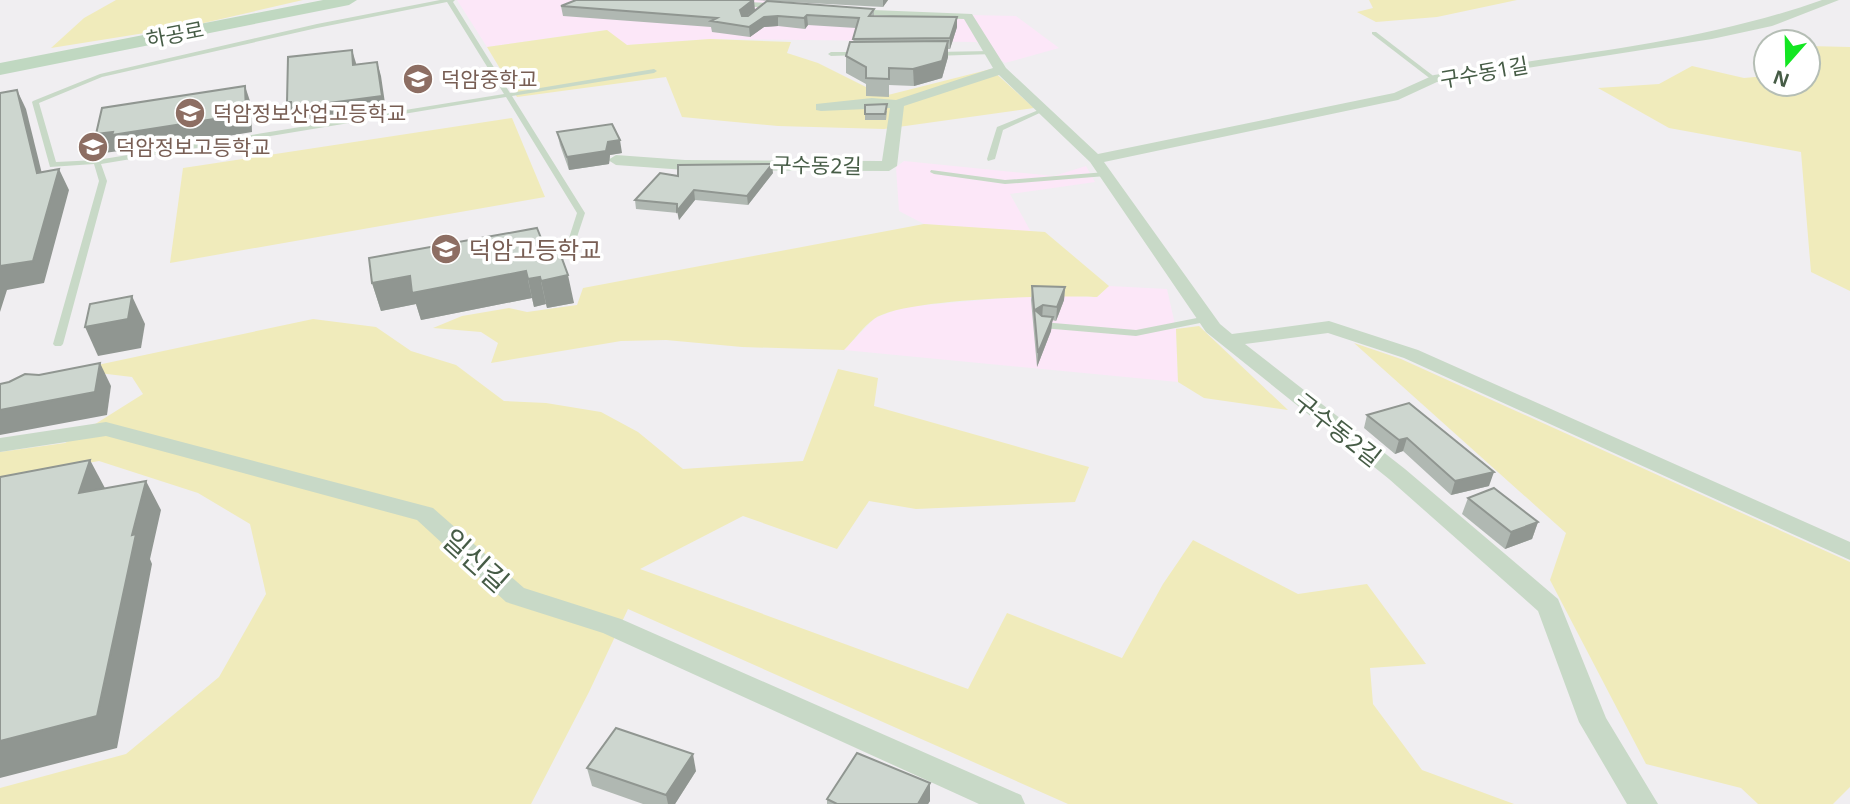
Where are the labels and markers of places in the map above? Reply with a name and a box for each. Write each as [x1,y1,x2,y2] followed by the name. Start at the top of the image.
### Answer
[401,62,435,96] school or university icon: 덕암중학교
[441,65,538,93] place label: 덕암중학교
[173,96,207,130] school or university icon: 덕암정보산업고등학교
[213,99,406,127] place label: 덕암정보산업고등학교
[76,130,110,164] school or university icon: 덕암정보고등학교
[116,133,271,161] place label: 덕암정보고등학교
[429,232,463,266] school or university icon: 덕암고등학교
[469,233,601,266] place label: 덕암고등학교

